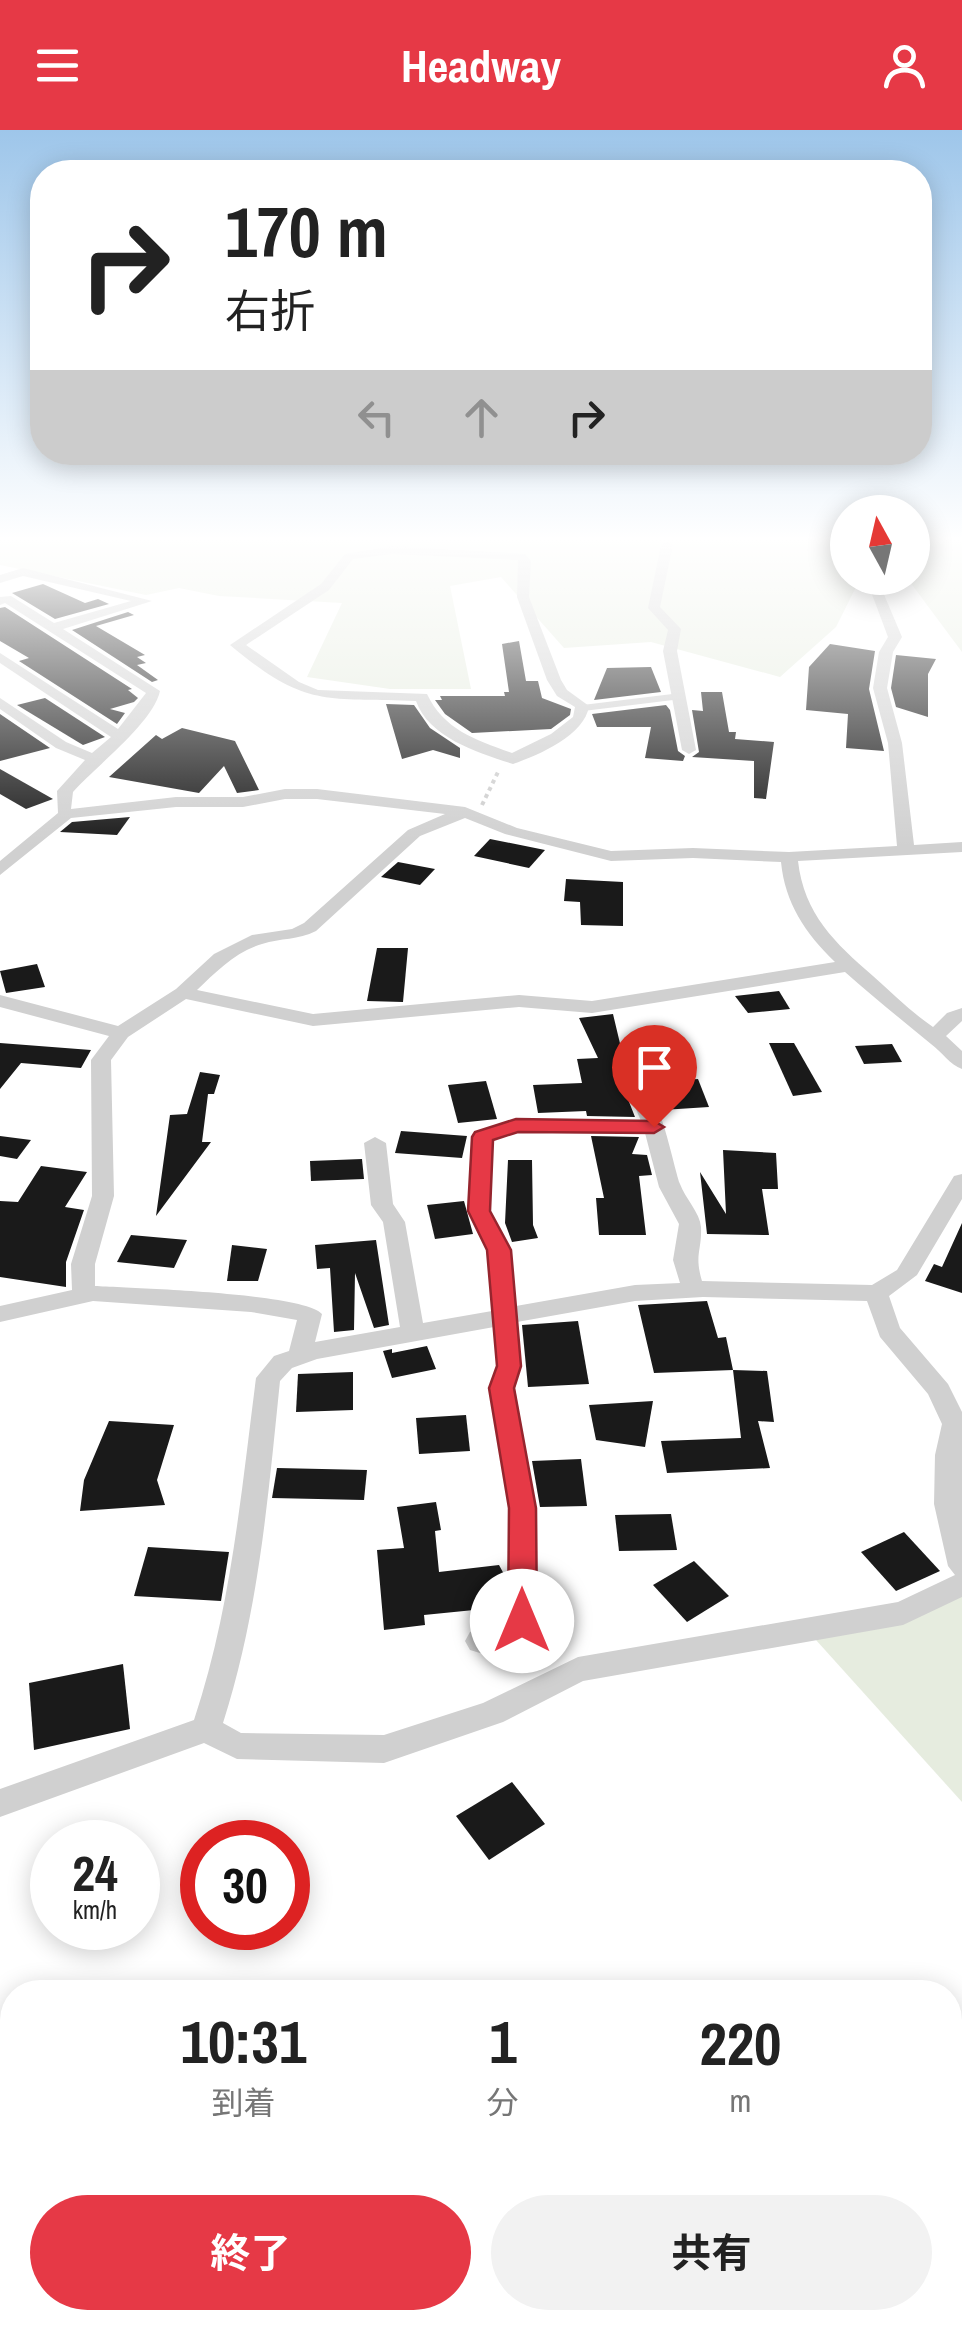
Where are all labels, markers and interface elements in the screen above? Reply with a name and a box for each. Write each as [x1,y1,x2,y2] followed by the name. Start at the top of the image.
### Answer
[401,35,561,96] text: Headway
[30,38,85,93] icon: menu
[877,38,932,93] icon: person
[225,185,388,279] text: 170 m
[60,200,190,330] icon: right
[225,280,315,341] text: 右折
[349,390,404,445] icon: left
[454,390,509,445] icon: ahead
[559,390,614,445] icon: right
[830,495,930,595] north arrow
[830,495,930,595] map controls
[612,1025,697,1128] pin
[627,1040,682,1095] icon: arrive
[470,1569,574,1673] position arrow
[180,1820,310,1950] speed limit sign: 30
[72,1839,118,1907] text: 24
[73,1893,117,1927] text: km/h
[181,2001,306,2082] text: 10:31
[489,2001,517,2082] text: 1
[699,2003,781,2084] text: 220
[730,2079,751,2122] text: m
[211,2081,275,2124] text: 到着
[487,2081,519,2124] text: 分
[30,2195,471,2310] button: 終了
[491,2195,932,2310] button: 共有

